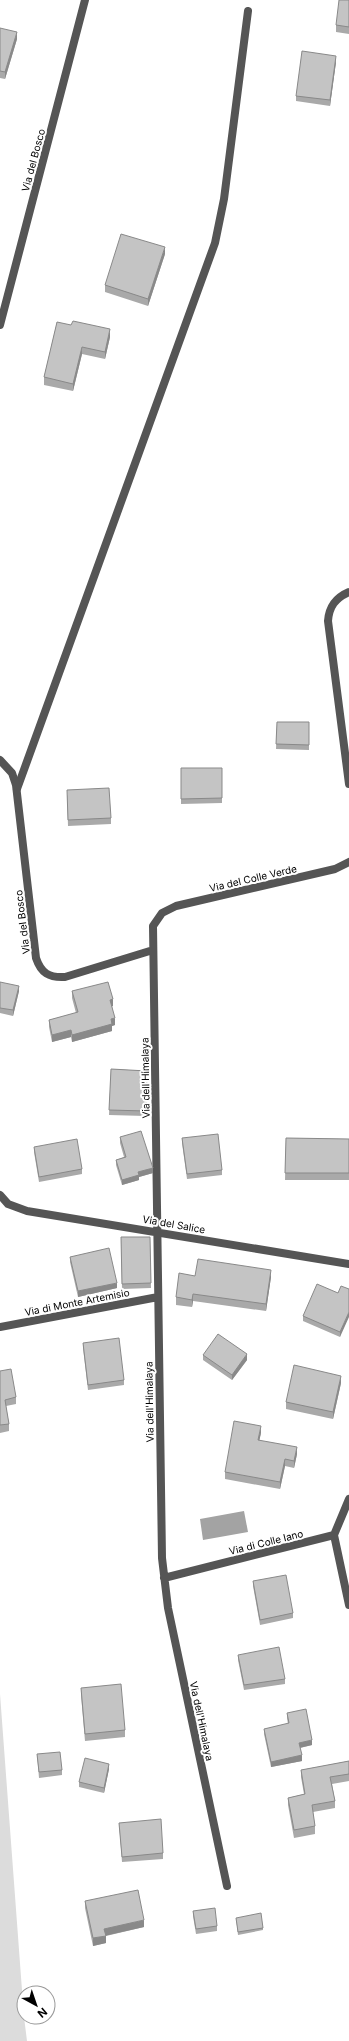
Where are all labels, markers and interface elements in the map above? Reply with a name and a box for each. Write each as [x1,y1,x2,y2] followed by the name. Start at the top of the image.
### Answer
[19,127,47,193] street label: Via del Bosco
[208,862,298,894] street label: Via del Colle Verde
[12,889,32,955] street label: Via del Bosco
[138,1037,152,1119] street label: Via dell'Himalaya
[142,1213,206,1235] street label: Via del Salice
[24,1286,130,1318] street label: Via di Monte Artemisio
[142,1361,156,1443] street label: Via dell'Himalaya
[228,1527,304,1557] street label: Via di Colle Iano
[188,1680,216,1762] street label: Via dell'Himalaya
[16,1985,56,2025] north arrow
[35,2005,50,2021] text: N

